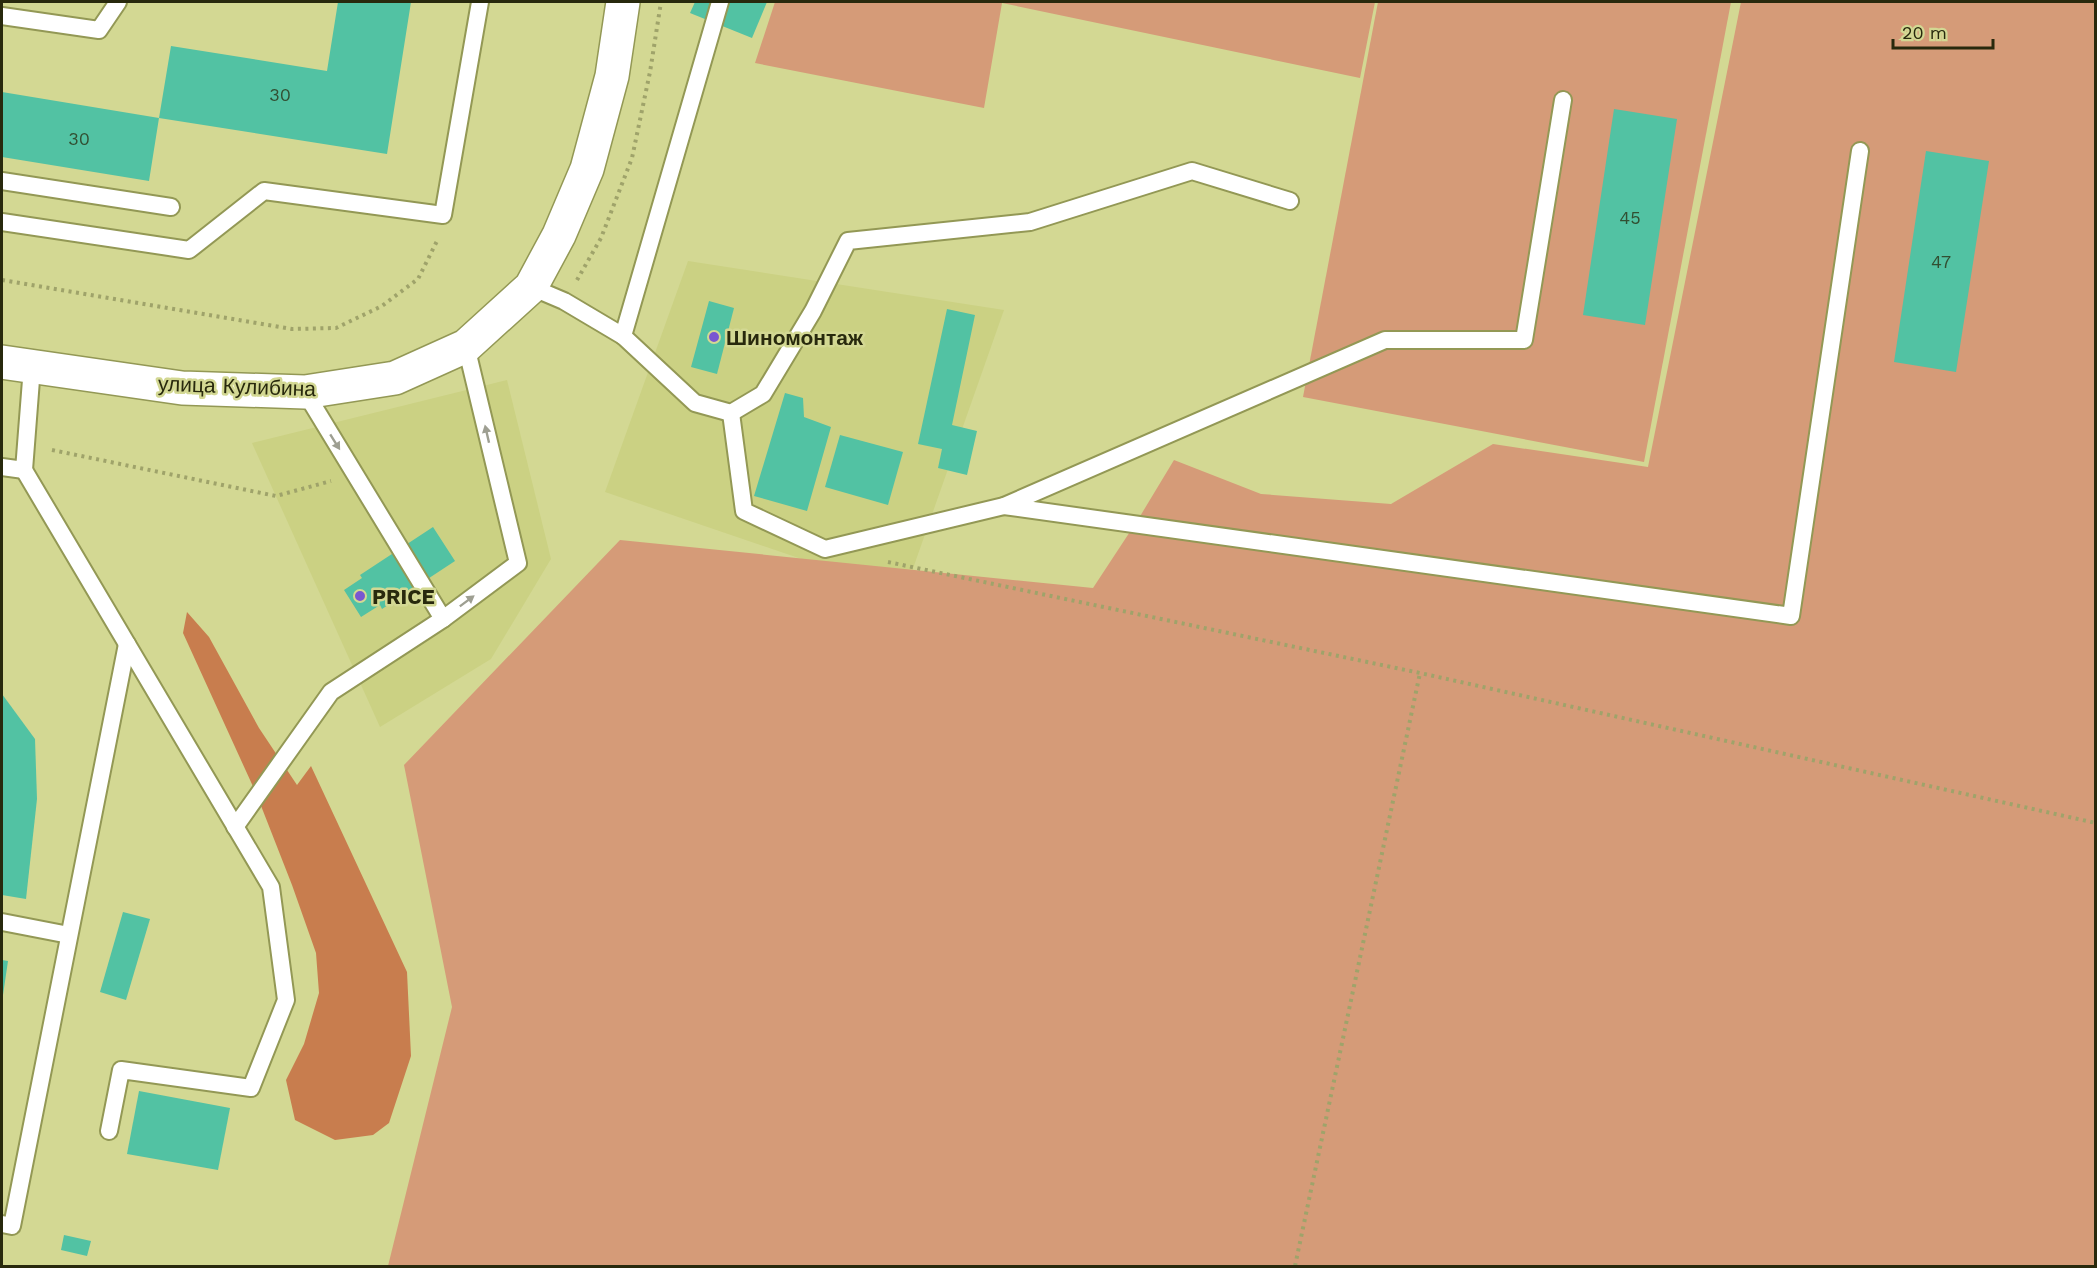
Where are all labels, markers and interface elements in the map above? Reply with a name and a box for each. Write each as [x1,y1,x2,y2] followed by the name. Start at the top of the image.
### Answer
[1893,12,1994,50] scale bar
[1902,22,1947,43] text: 20 m
[269,84,291,105] house number: 30
[68,128,90,149] house number: 30
[1619,207,1641,228] house number: 45
[1931,251,1951,272] house number: 47
[726,325,864,350] place label: Шиномонтаж
[707,330,721,344] marker: Шиномонтаж
[158,371,317,401] street label: улица Кулибина
[481,425,491,444] one-way arrow
[330,434,341,450] one-way arrow
[372,584,435,609] place label: PRICE
[353,589,367,603] marker: PRICE
[460,595,475,607] one-way arrow

